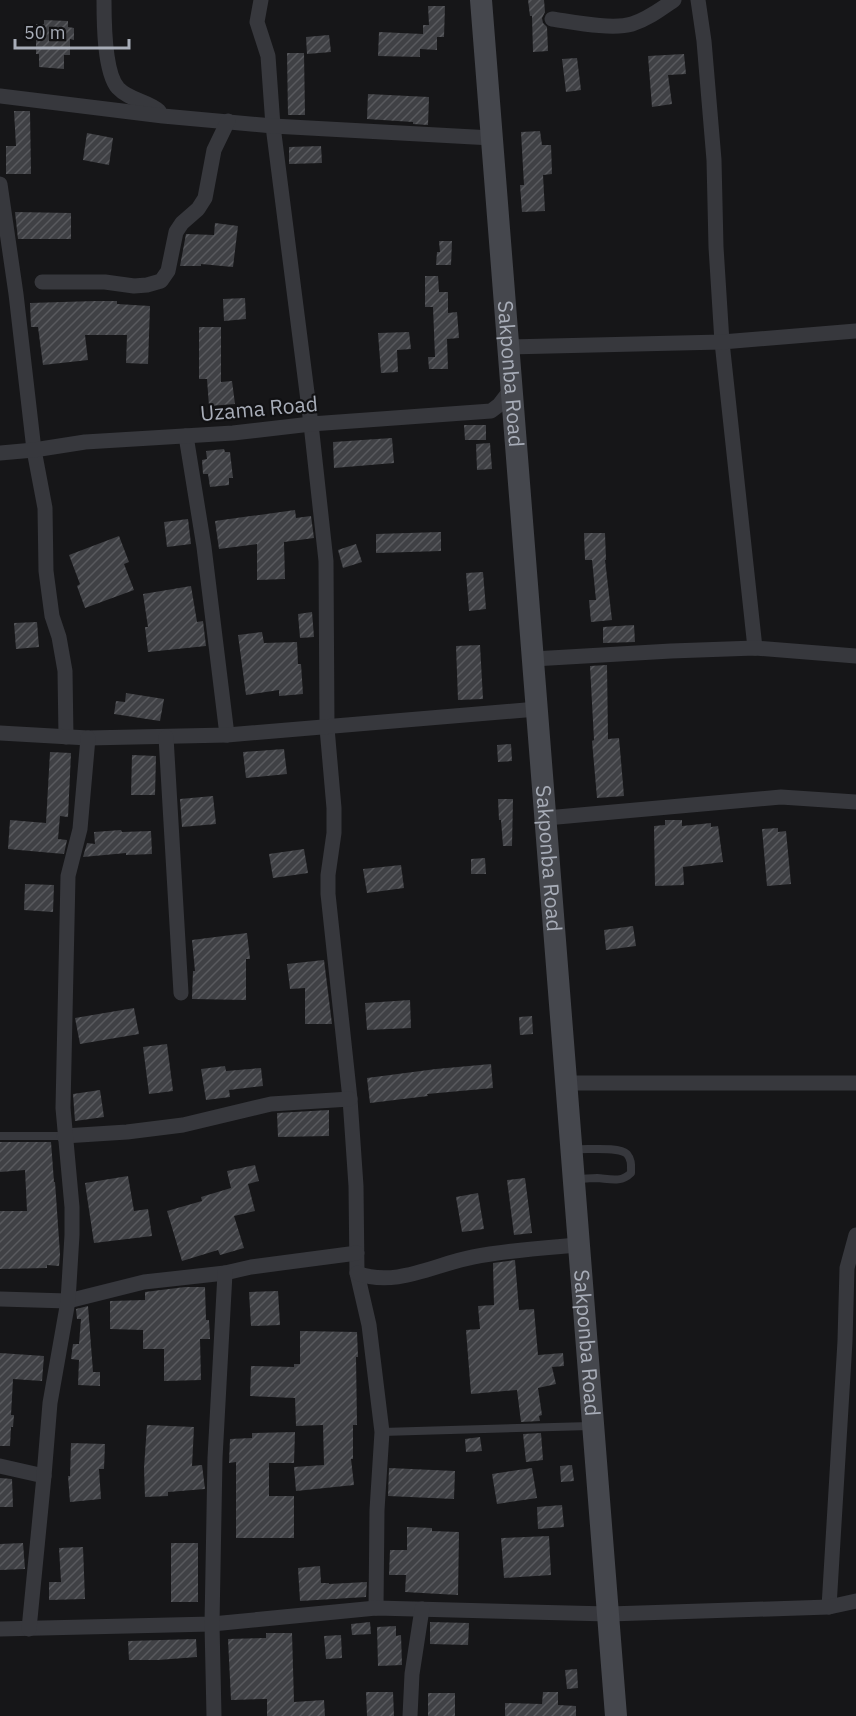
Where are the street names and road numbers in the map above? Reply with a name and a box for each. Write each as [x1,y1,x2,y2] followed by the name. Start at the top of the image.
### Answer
[492,299,531,448] street label: Sakponba Road
[199,389,319,427] street label: Uzama Road
[530,784,569,933] street label: Sakponba Road
[568,1268,607,1417] street label: Sakponba Road

